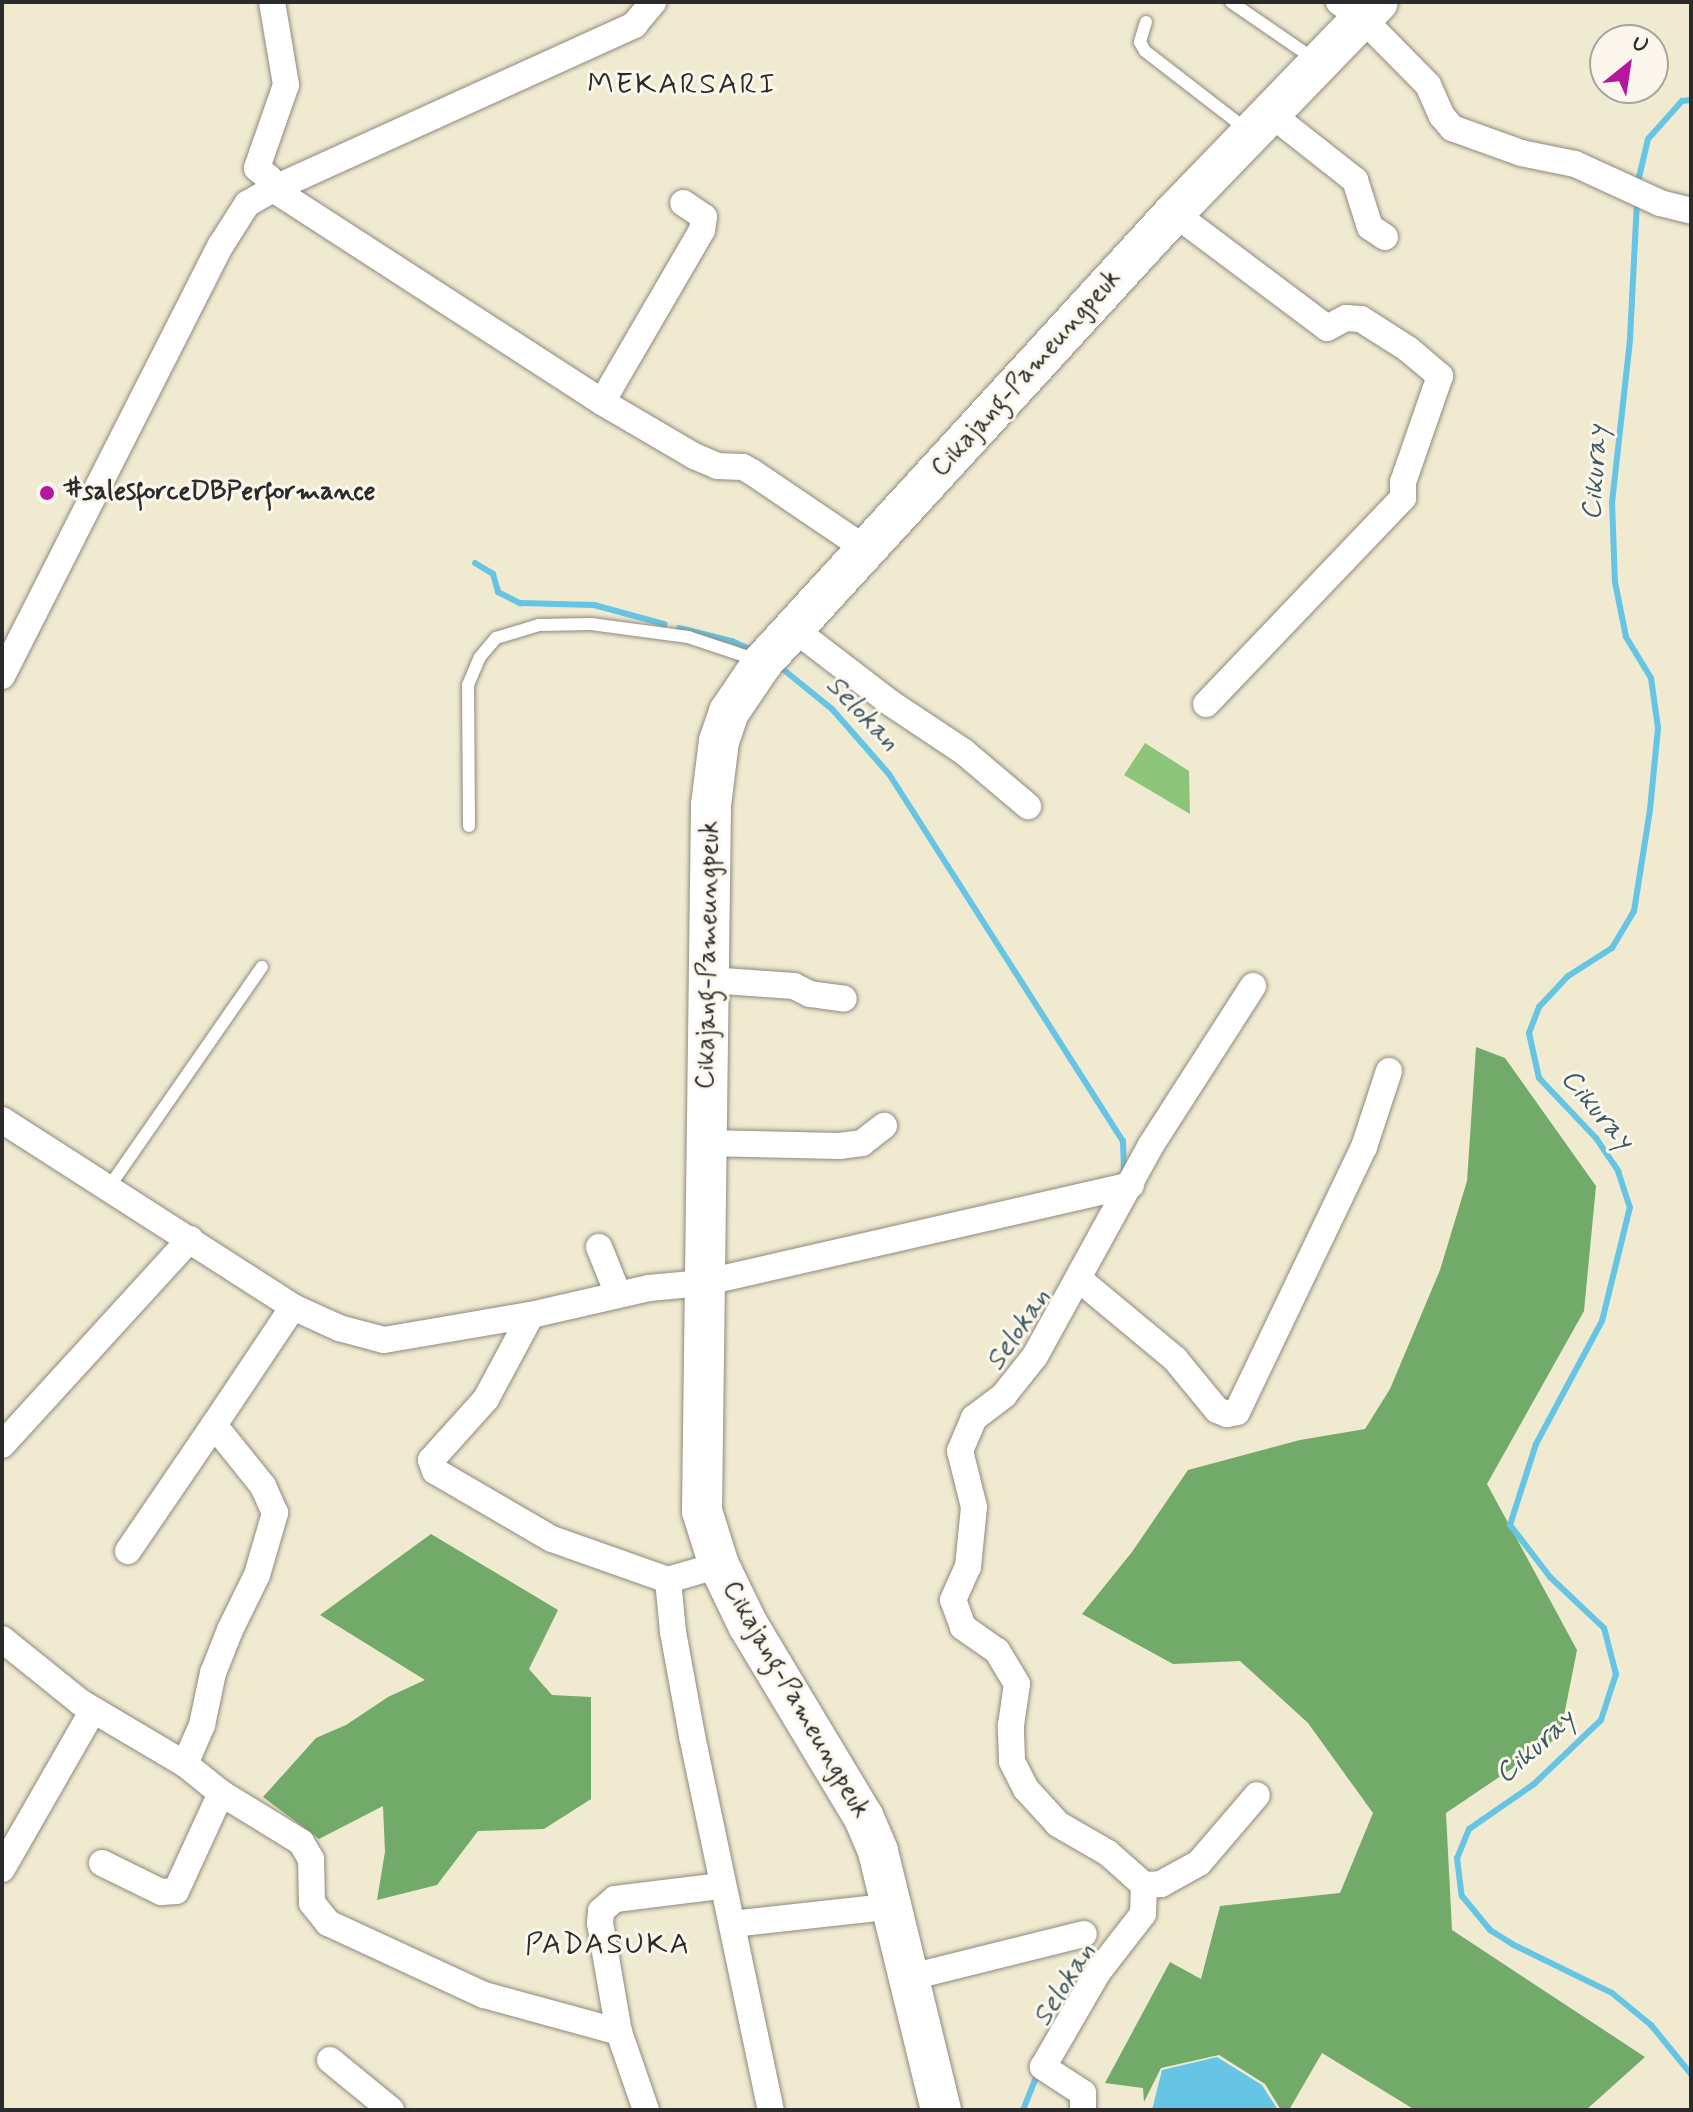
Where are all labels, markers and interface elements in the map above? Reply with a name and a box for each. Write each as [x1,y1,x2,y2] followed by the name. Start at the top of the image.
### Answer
[1589,24,1669,104] north arrow
[1627,29,1653,61] text: U
[587,67,777,103] district label: MEKARSARI
[926,264,1128,484] street label: Cikajang-Pameungpeuk
[1576,424,1616,522] water label: Cikuray
[63,477,376,509] place label: #salesforceDBPerformance
[38,484,56,502] marker: #salesforceDBPerformance
[818,669,906,759] water label: Selokan
[691,820,727,1090] street label: Cikajang-Pameungpeuk
[1553,1063,1639,1157] water label: Cikuray
[979,1282,1059,1378] water label: Selokan
[714,1576,876,1824] street label: Cikajang-Pameungpeuk
[1489,1704,1583,1792] water label: Cikuray
[526,1927,690,1963] district label: PADASUKA
[1026,1937,1104,2033] water label: Selokan

